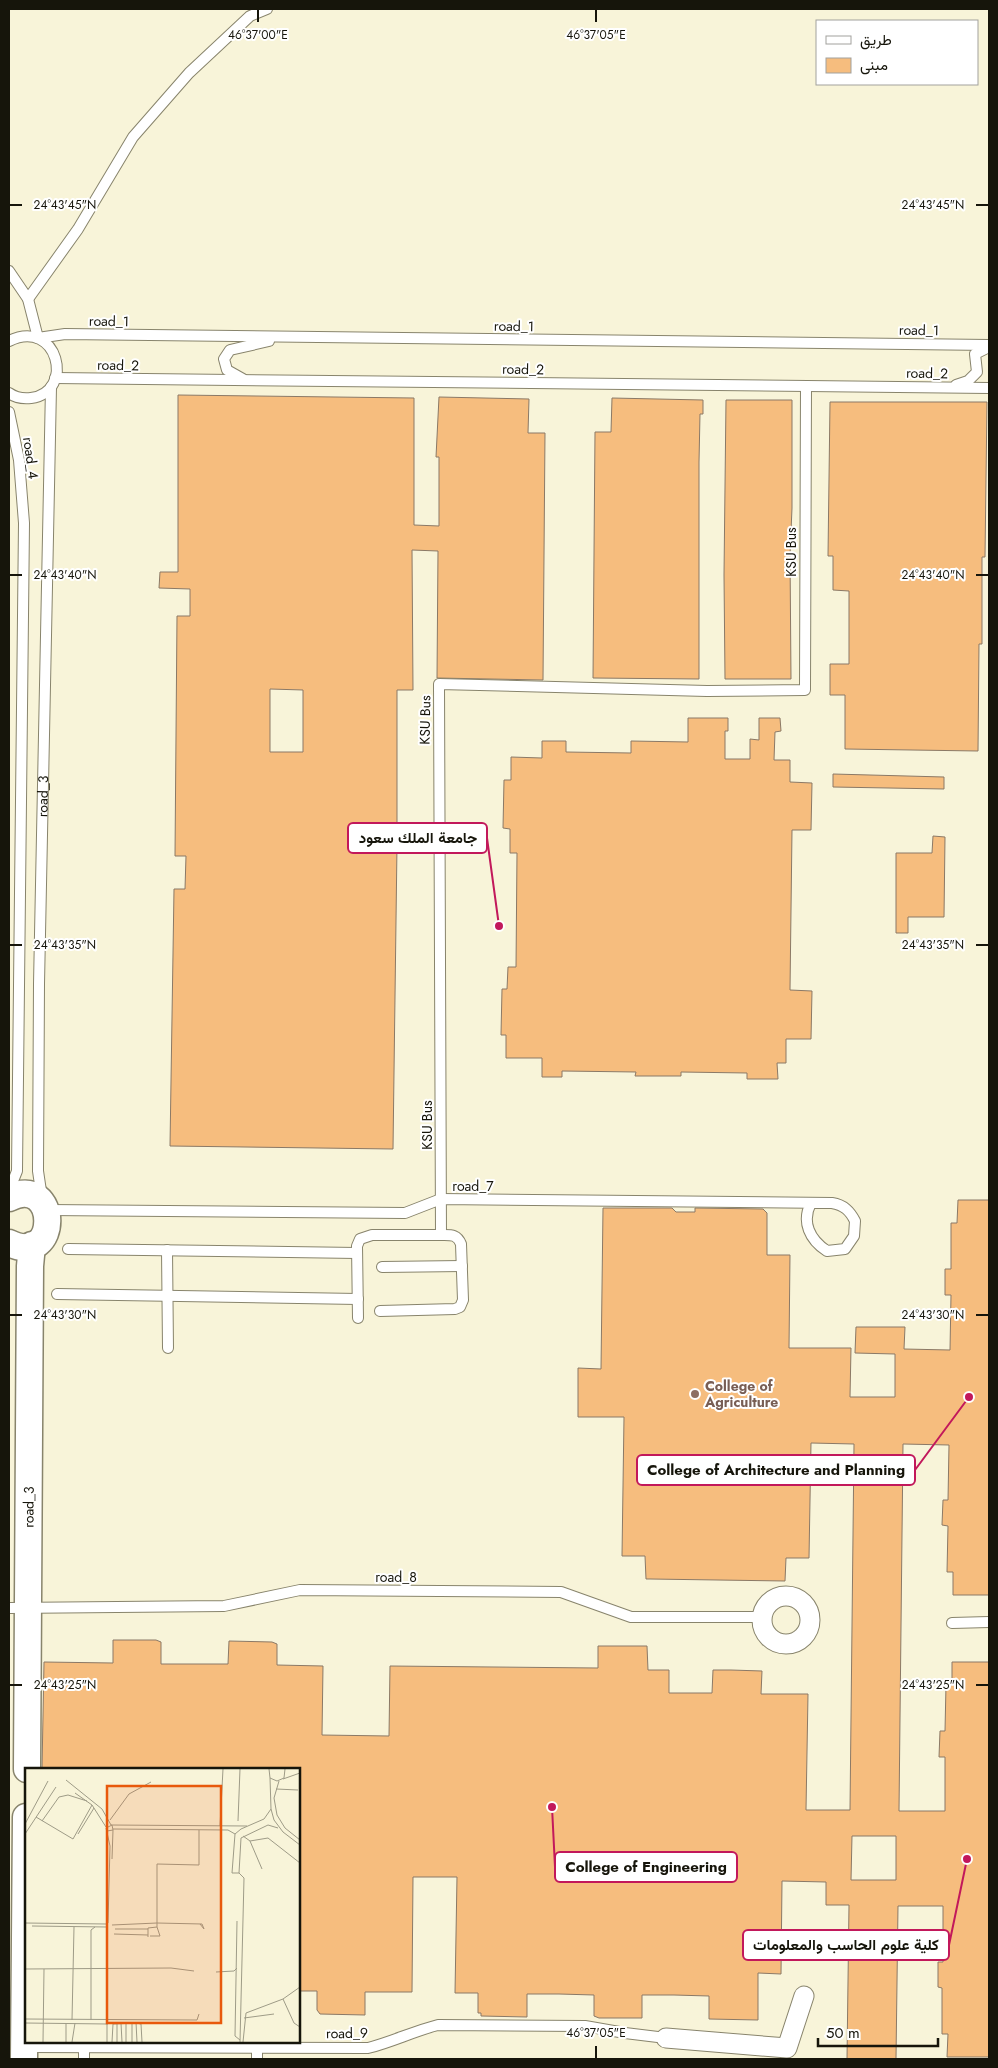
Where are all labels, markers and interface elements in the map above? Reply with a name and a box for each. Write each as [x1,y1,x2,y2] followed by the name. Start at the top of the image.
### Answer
[816,20,978,85] legend
[228,26,288,44] text: 46°37'00"E
[566,26,626,44] text: 46°37'05"E
[860,29,892,51] text: طريق
[860,54,888,76] text: مبنى
[34,196,96,214] text: 24°43'45"N
[902,196,964,214] text: 24°43'45"N
[89,311,129,331] street label: road_1
[494,316,534,336] street label: road_1
[899,320,939,340] street label: road_1
[97,355,139,375] street label: road_2
[502,359,544,379] street label: road_2
[906,363,948,383] street label: road_2
[18,436,44,480] street label: road_4
[781,527,801,577] street label: KSU Bus
[33,566,97,584] text: 24°43'40"N
[901,566,965,584] text: 24°43'40"N
[415,695,435,745] street label: KSU Bus
[32,775,53,817] street label: road_3
[348,823,487,853] callout: جامعة الملك سعود
[359,827,477,849] text: جامعة الملك سعود
[34,936,96,954] text: 24°43'35"N
[902,936,964,954] text: 24°43'35"N
[417,1100,437,1150] street label: KSU Bus
[452,1176,494,1196] street label: road_7
[34,1306,96,1324] text: 24°43'30"N
[902,1306,964,1324] text: 24°43'30"N
[704,1376,778,1412] place label: College of Agriculture
[689,1388,701,1400] marker: College of Agriculture
[637,1455,915,1485] callout: College of Architecture and Planning
[647,1459,905,1481] text: College of Architecture and Planning
[18,1486,39,1528] street label: road_3
[375,1567,417,1587] street label: road_8
[34,1676,96,1694] text: 24°43'25"N
[902,1676,964,1694] text: 24°43'25"N
[25,1768,300,2043] inset map
[555,1852,737,1882] callout: College of Engineering
[565,1856,727,1878] text: College of Engineering
[743,1930,949,1960] callout: كلية علوم الحاسب والمعلومات
[753,1934,939,1956] text: كلية علوم الحاسب والمعلومات
[818,2016,938,2048] scale bar
[826,2022,860,2044] text: 50 m
[326,2023,368,2043] street label: road_9
[566,2024,626,2042] text: 46°37'05"E

